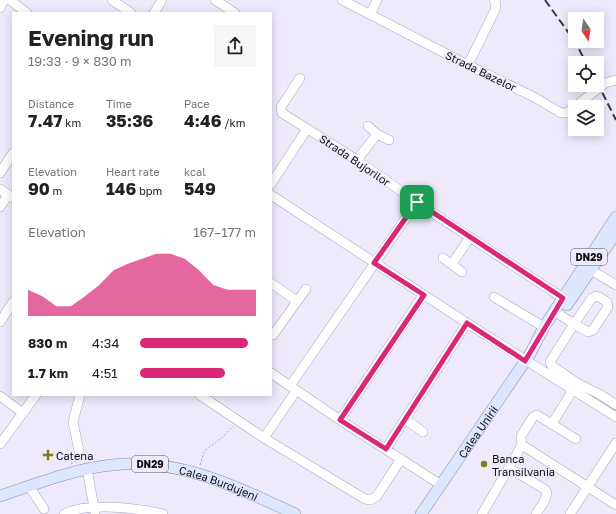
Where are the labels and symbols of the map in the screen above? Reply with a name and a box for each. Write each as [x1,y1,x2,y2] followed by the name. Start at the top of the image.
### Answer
[568,12,604,48] north arrow
[443,48,519,94] street label: Strada Bazelor
[317,132,393,189] street label: Strada Bujorilor
[400,185,434,219] pin
[571,249,607,265] road number: DN29
[455,403,500,460] street label: Calea Unirii
[56,449,93,462] place label: Catena
[43,450,53,460] marker: Catena
[492,452,555,478] place label: Banca Transilvania
[132,456,168,472] road number: DN29
[479,459,489,469] marker: Banca Transilvania
[178,463,260,503] street label: Calea Burdujeni

